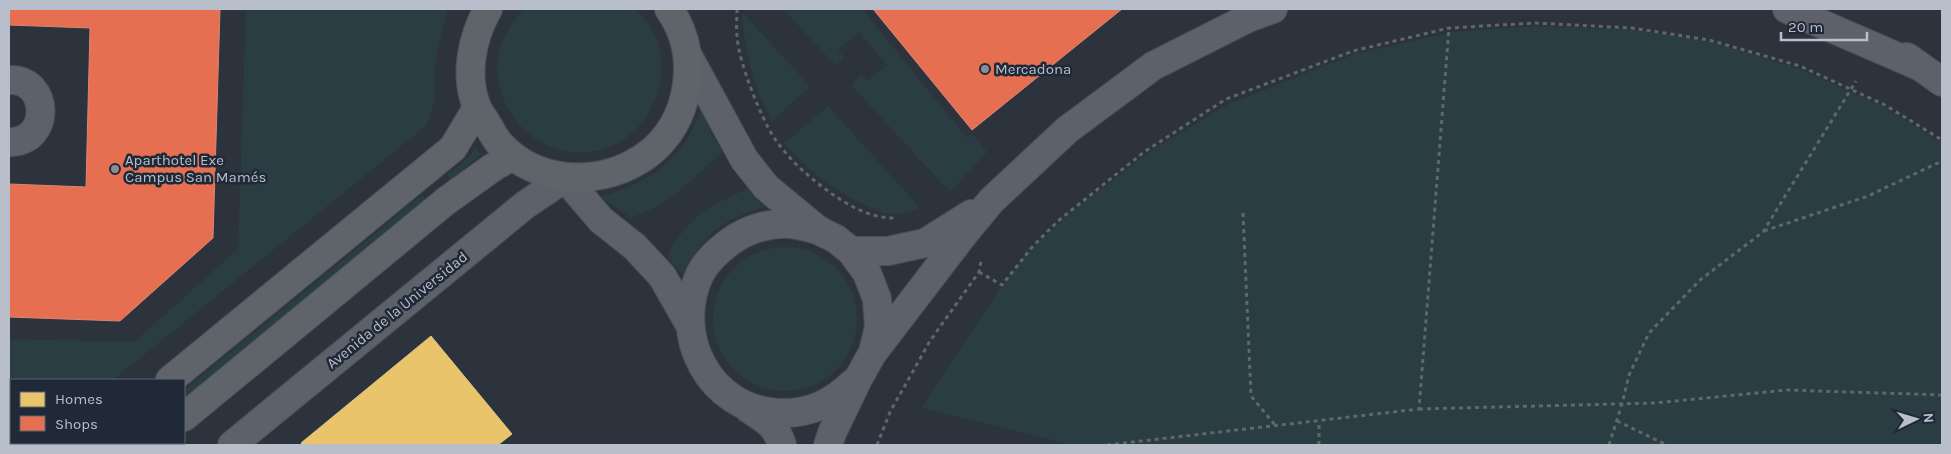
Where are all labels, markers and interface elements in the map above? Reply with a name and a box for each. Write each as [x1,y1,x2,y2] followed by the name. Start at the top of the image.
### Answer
[1781,10,1867,42] scale bar
[1788,18,1823,36] text: 20 m
[995,60,1071,78] place label: Mercadona
[979,63,991,75] marker: Mercadona
[125,151,266,186] place label: Aparthotel Exe Campus San Mamés
[109,163,121,175] marker: Aparthotel Exe Campus San Mamés
[323,248,471,372] street label: Avenida de la Universidad
[10,379,185,444] legend
[55,390,103,408] text: Homes
[1891,394,1941,444] north arrow
[1920,412,1937,424] text: N
[55,415,98,433] text: Shops

